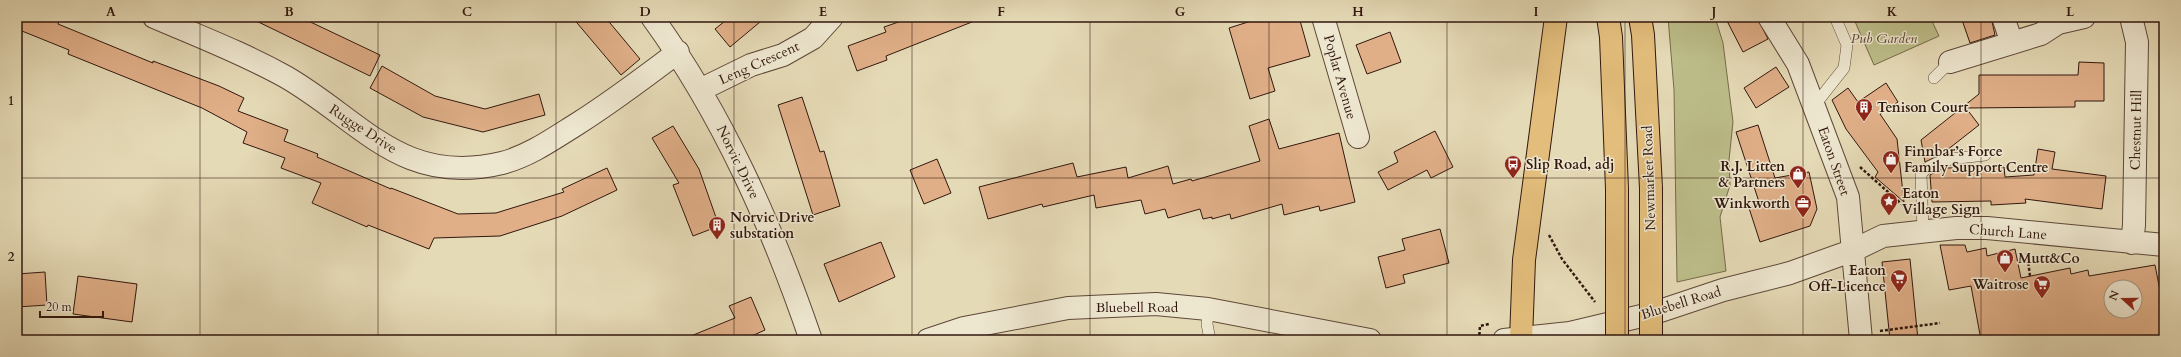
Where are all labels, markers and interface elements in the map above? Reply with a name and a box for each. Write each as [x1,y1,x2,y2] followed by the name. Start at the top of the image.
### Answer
[106,3,116,21] text: A
[284,3,294,21] text: B
[462,3,472,21] text: C
[639,3,651,21] text: D
[819,3,827,21] text: E
[997,3,1005,21] text: F
[1175,3,1186,21] text: G
[1352,3,1364,21] text: H
[1533,3,1539,21] text: I
[1710,3,1717,21] text: J
[1887,3,1898,21] text: K
[2066,3,2075,21] text: L
[1851,29,1917,48] park label: Pub Garden
[1319,32,1361,122] street label: Poplar Avenue
[716,37,803,89] street label: Leng Crescent
[2126,89,2146,170] street label: Chestnut Hill
[8,92,14,110] text: 1
[1854,97,1874,122] building icon: Tenison Court
[1877,98,1968,117] place label: Tenison Court
[326,100,400,158] street label: Rugge Drive
[712,122,764,202] street label: Norvic Drive
[1638,124,1660,231] street label: Newmarket Road
[1813,124,1855,199] street label: Eaton Street
[1904,142,2049,177] place label: Finnbar’s Force Family Support Centre
[1881,149,1901,174] shop icon: Finnbar’s Force Family Support Centre
[1503,154,1523,179] bus stop icon: Slip Road, adj
[1526,155,1614,174] place label: Slip Road, adj
[1718,157,1785,192] place label: R.J. Litten & Partners
[1788,164,1808,189] shop icon: R.J. Litten & Partners
[1902,184,1981,219] place label: Eaton Village Sign
[1879,191,1899,216] place icon: Eaton Village Sign
[1793,193,1813,218] office icon: Winkworth
[1713,194,1790,213] place label: Winkworth
[730,208,814,243] place label: Norvic Drive substation
[707,215,727,240] building icon: Norvic Drive substation
[1969,220,2047,244] street label: Church Lane
[8,248,15,266] text: 2
[1995,248,2015,273] shop icon: Mutt&Co
[2018,249,2080,268] place label: Mutt&Co
[1808,261,1886,296] place label: Eaton Off-Licence
[1889,268,1909,293] supermarket icon: Eaton Off-Licence
[2032,274,2052,299] supermarket icon: Waitrose
[1972,275,2029,294] place label: Waitrose
[2103,279,2143,319] north arrow
[1639,282,1724,324] street label: Bluebell Road
[2105,288,2123,303] text: N
[40,293,103,319] scale bar
[1096,298,1179,317] street label: Bluebell Road
[46,299,73,315] text: 20 m

